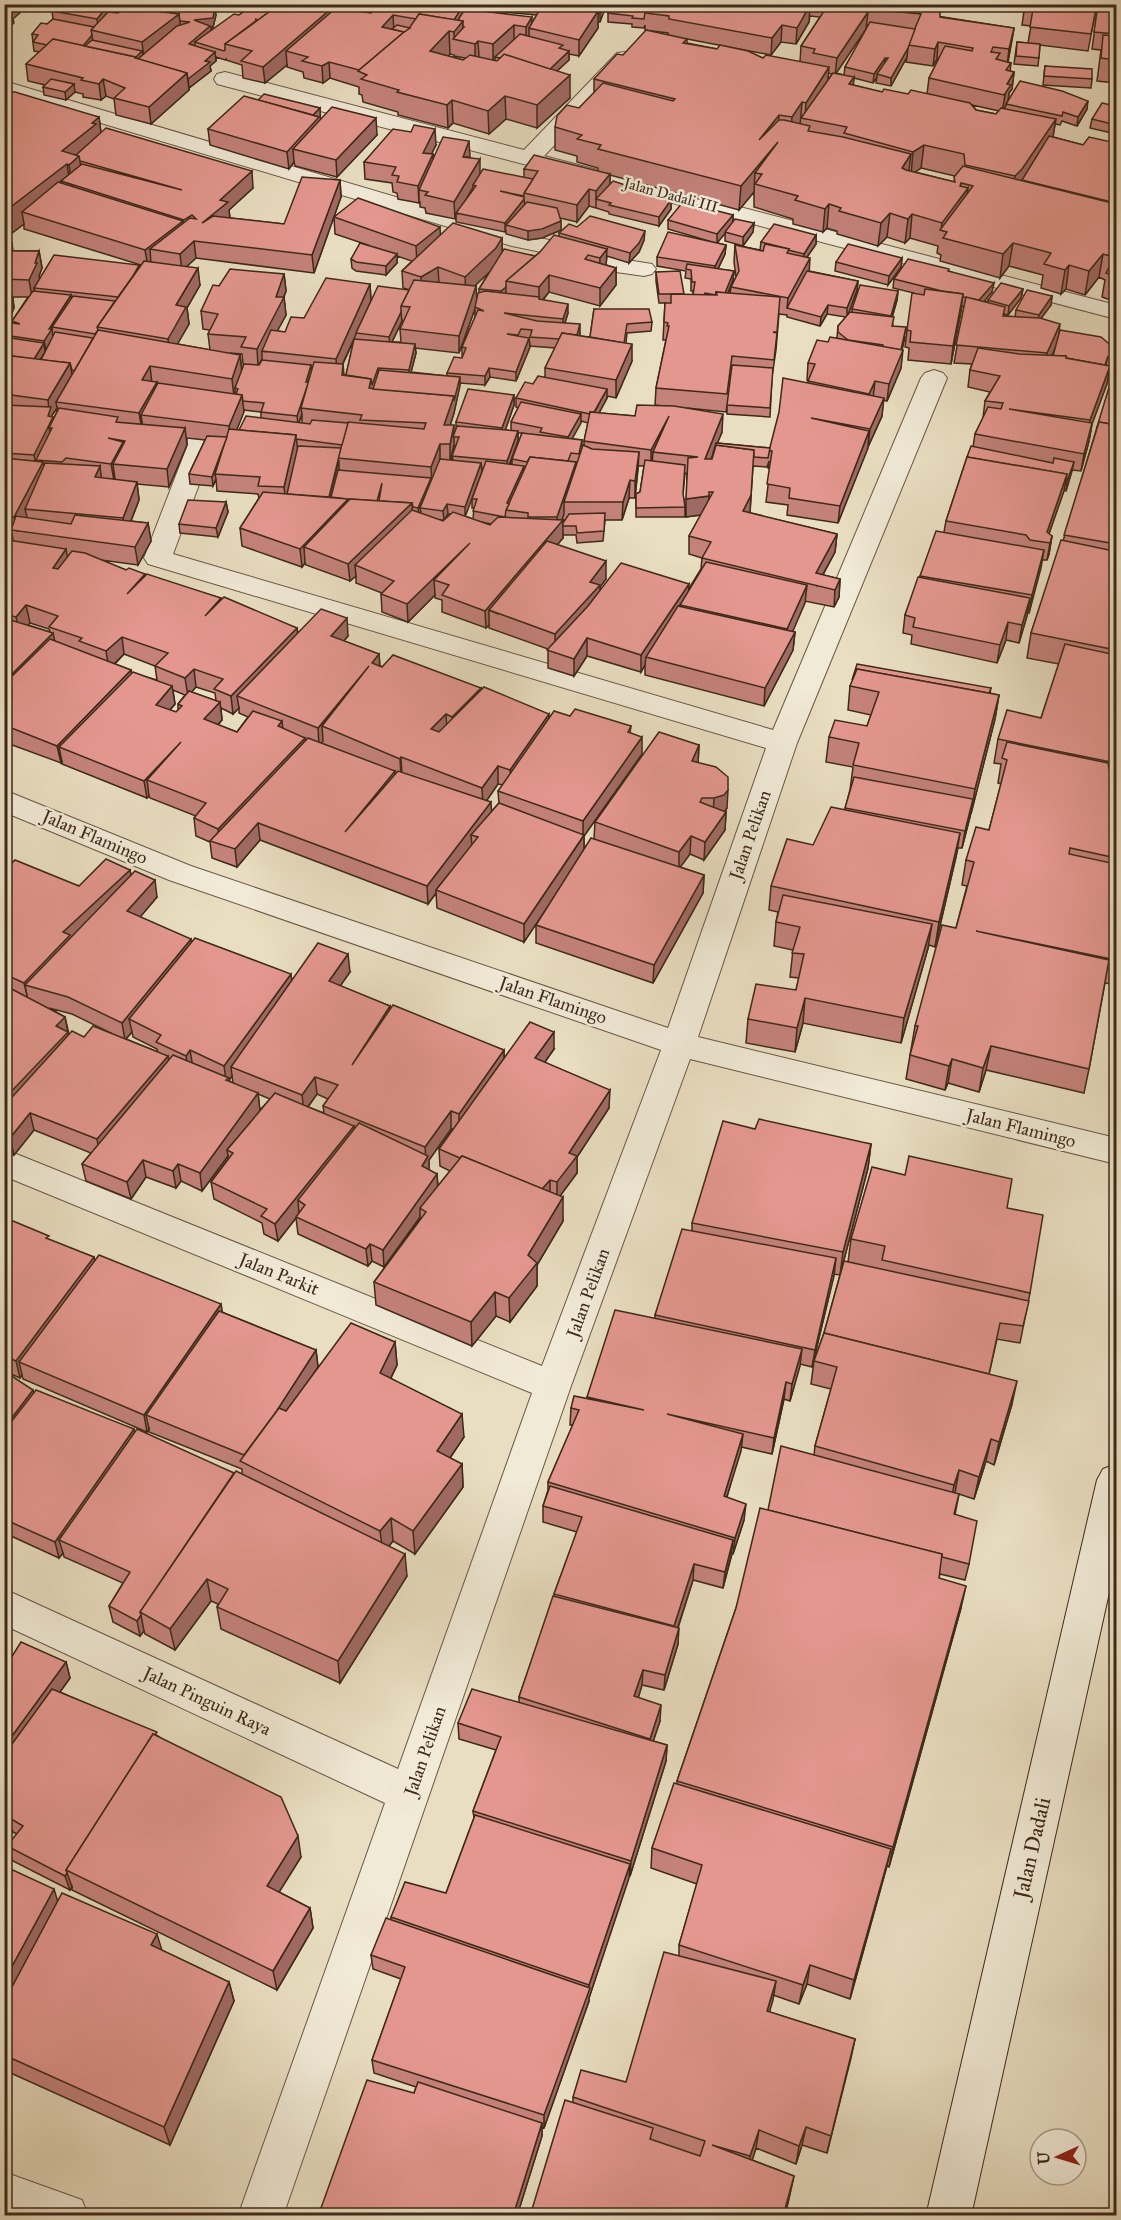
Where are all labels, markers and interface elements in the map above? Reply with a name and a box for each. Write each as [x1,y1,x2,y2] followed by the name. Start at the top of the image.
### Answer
[620,173,720,217] street label: Jalan Dadali III
[724,787,777,885] street label: Jalan Pelikan
[37,804,151,870] street label: Jalan Flamingo
[494,971,610,1030] street label: Jalan Flamingo
[962,1103,1078,1153] street label: Jalan Flamingo
[561,1245,615,1343] street label: Jalan Pelikan
[234,1247,323,1301] street label: Jalan Parkit
[137,1661,275,1741] street label: Jalan Pinguin Raya
[399,1703,452,1801] street label: Jalan Pelikan
[1007,1794,1056,1903] street label: Jalan Dadali
[1028,2127,1088,2187] north arrow
[1034,2151,1053,2165] text: U

